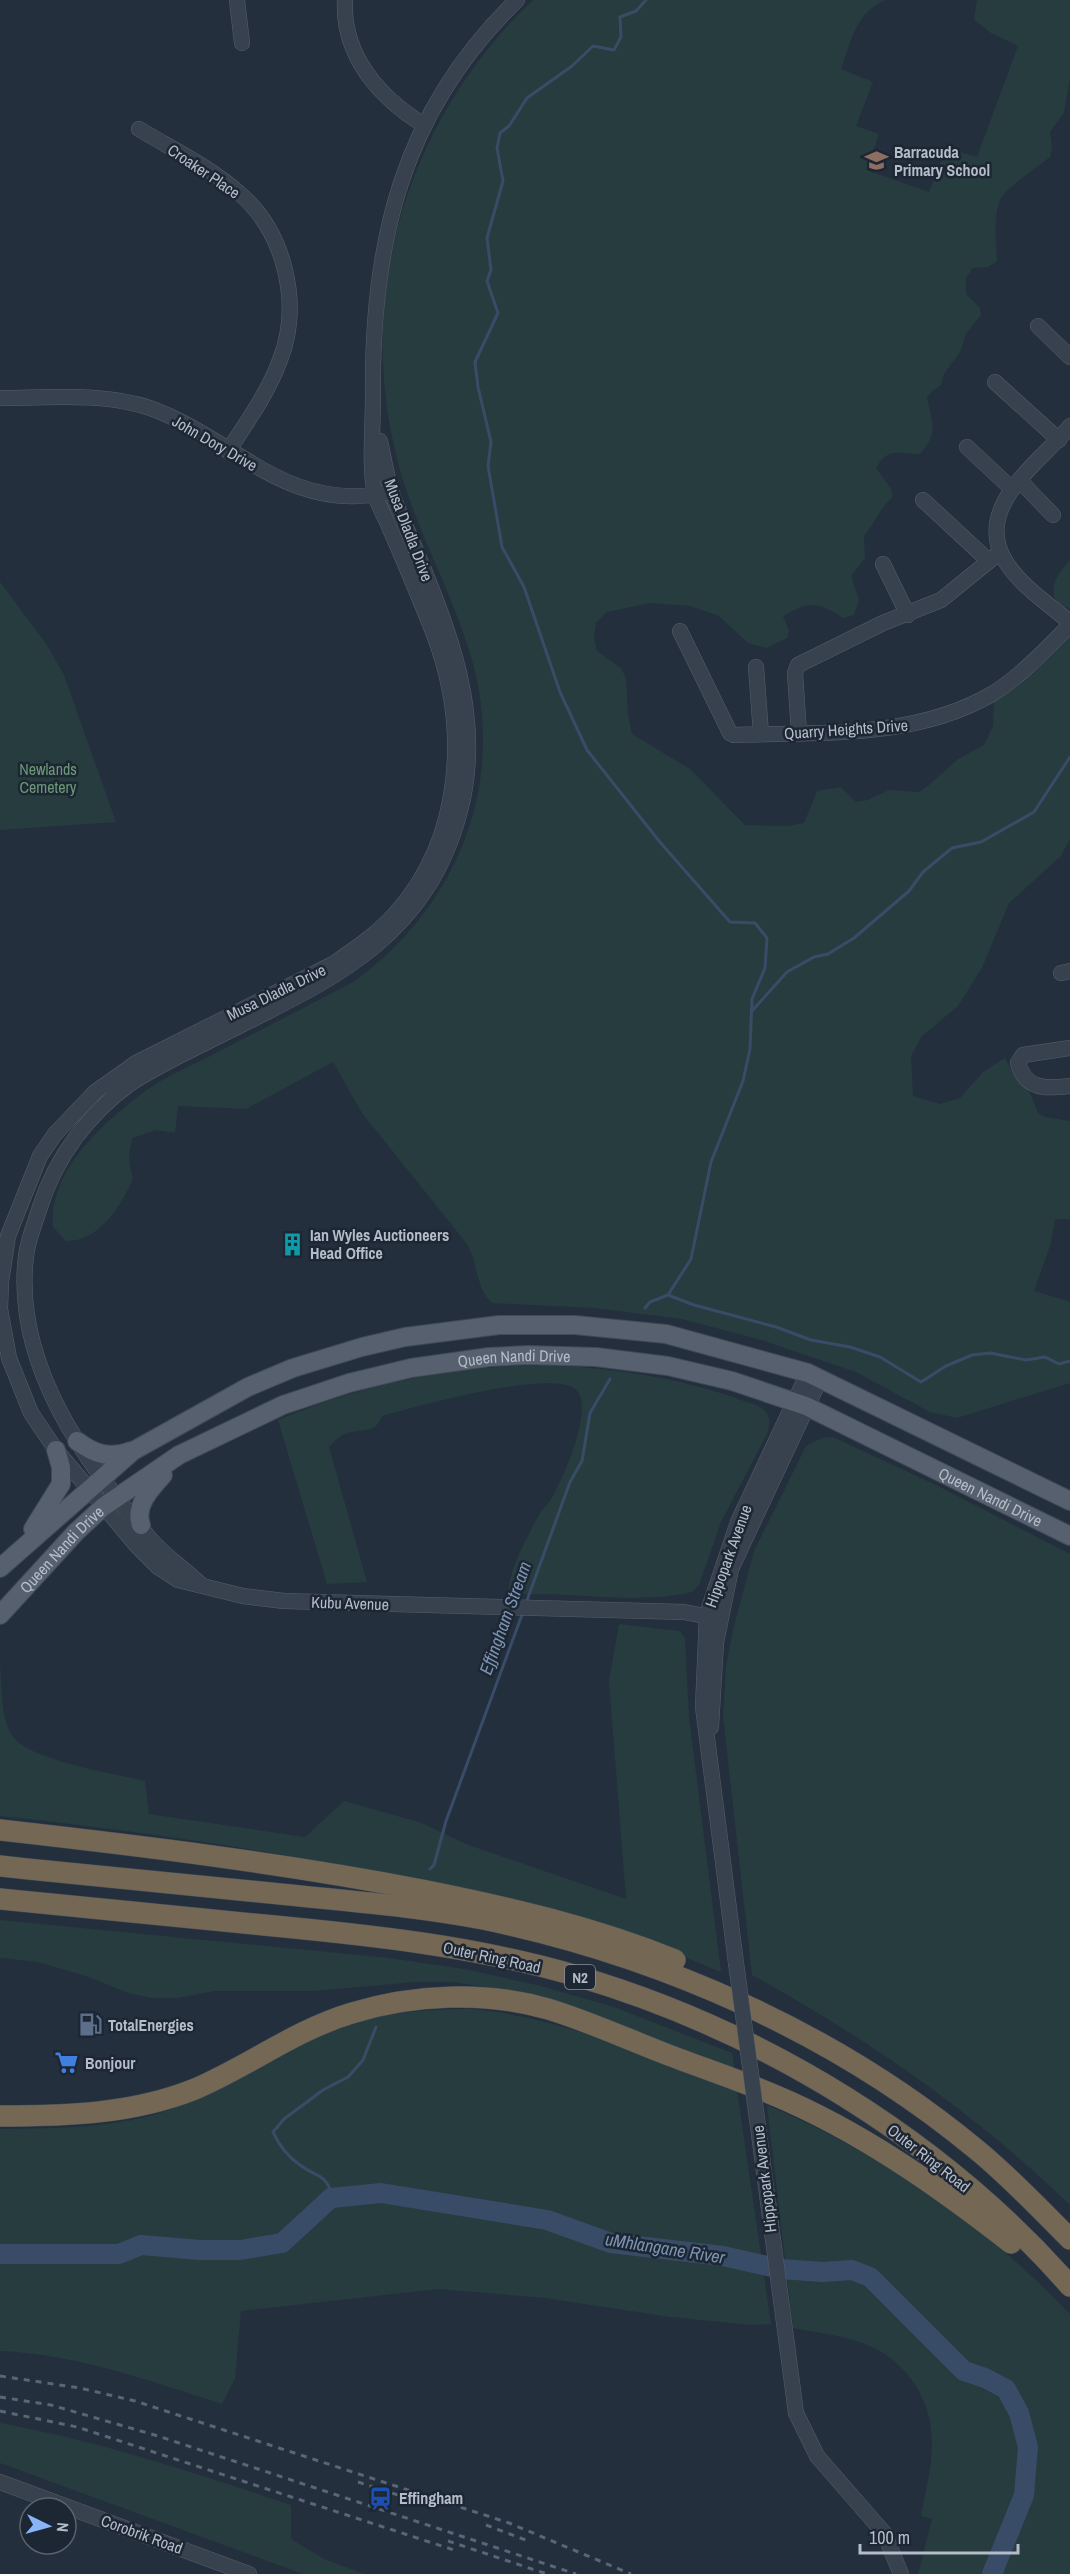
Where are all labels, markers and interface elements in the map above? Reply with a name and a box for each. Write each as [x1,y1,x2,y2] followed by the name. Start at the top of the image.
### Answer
[163,139,245,203] street label: Croaker Place
[894,141,990,181] place label: Barracuda Primary School
[863,148,889,174] school or university icon: Barracuda Primary School
[168,410,262,476] street label: John Dory Drive
[379,476,439,584] street label: Musa Dladla Drive
[783,714,909,744] street label: Quarry Heights Drive
[19,758,77,798] park label: Newlands Cemetery
[223,958,329,1026] street label: Musa Dladla Drive
[310,1224,449,1264] place label: Ian Wyles Auctioneers Head Office
[279,1231,305,1257] building icon: Ian Wyles Auctioneers Head Office
[456,1344,571,1372] street label: Queen Nandi Drive
[935,1462,1046,1532] street label: Queen Nandi Drive
[14,1501,108,1598] street label: Queen Nandi Drive
[699,1502,757,1610] street label: Hippopark Avenue
[473,1558,537,1678] water label: Effingham Stream
[311,1591,389,1615] street label: Kubu Avenue
[441,1936,543,1978] street label: Outer Ring Road
[565,1965,595,1989] road number: N2
[77,2012,103,2038] fuel station icon: TotalEnergies
[108,2014,194,2036] place label: TotalEnergies
[54,2050,80,2076] supermarket icon: Bonjour
[85,2052,136,2074] place label: Bonjour
[883,2119,975,2197] street label: Outer Ring Road
[747,2124,781,2234] street label: Hippopark Avenue
[603,2226,728,2270] water label: uMhlangane River
[368,2485,394,2511] station icon: Effingham
[399,2487,463,2509] place label: Effingham
[18,2496,78,2556] north arrow
[98,2509,186,2559] street label: Corobrik Road
[860,2517,1018,2555] scale bar
[52,2522,74,2533] text: N
[869,2525,910,2550] text: 100 m

